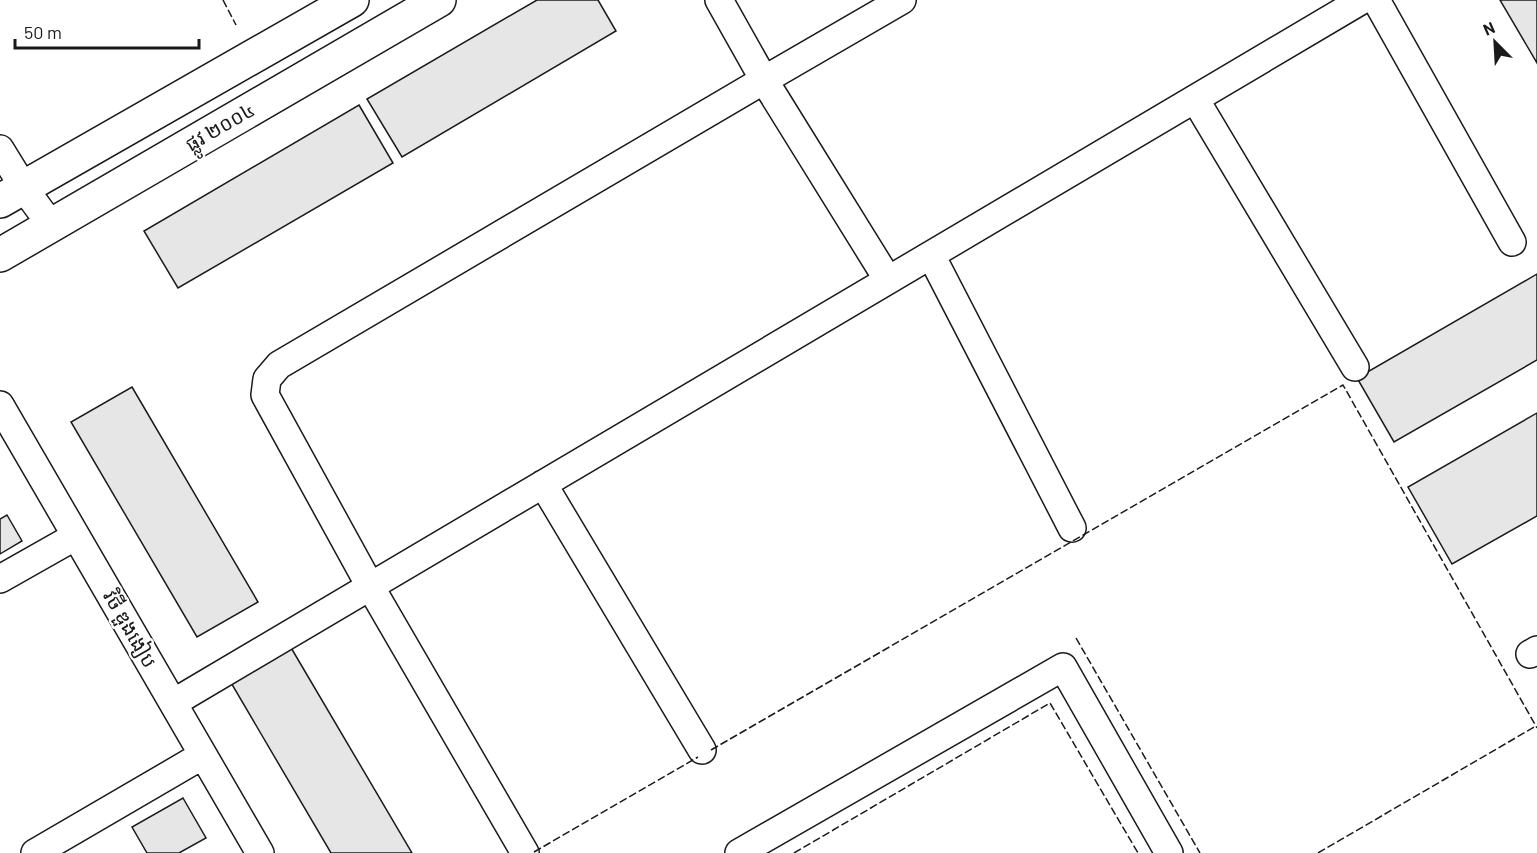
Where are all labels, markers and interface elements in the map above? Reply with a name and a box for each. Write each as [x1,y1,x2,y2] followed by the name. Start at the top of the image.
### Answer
[15,12,200,50] scale bar
[1465,12,1525,72] north arrow
[1480,17,1497,39] text: N
[24,21,62,43] text: 50 m
[180,97,263,162] street label: ផ្លូវ ២០០៤
[98,585,163,672] street label: វិថី ឌួងងៀប

